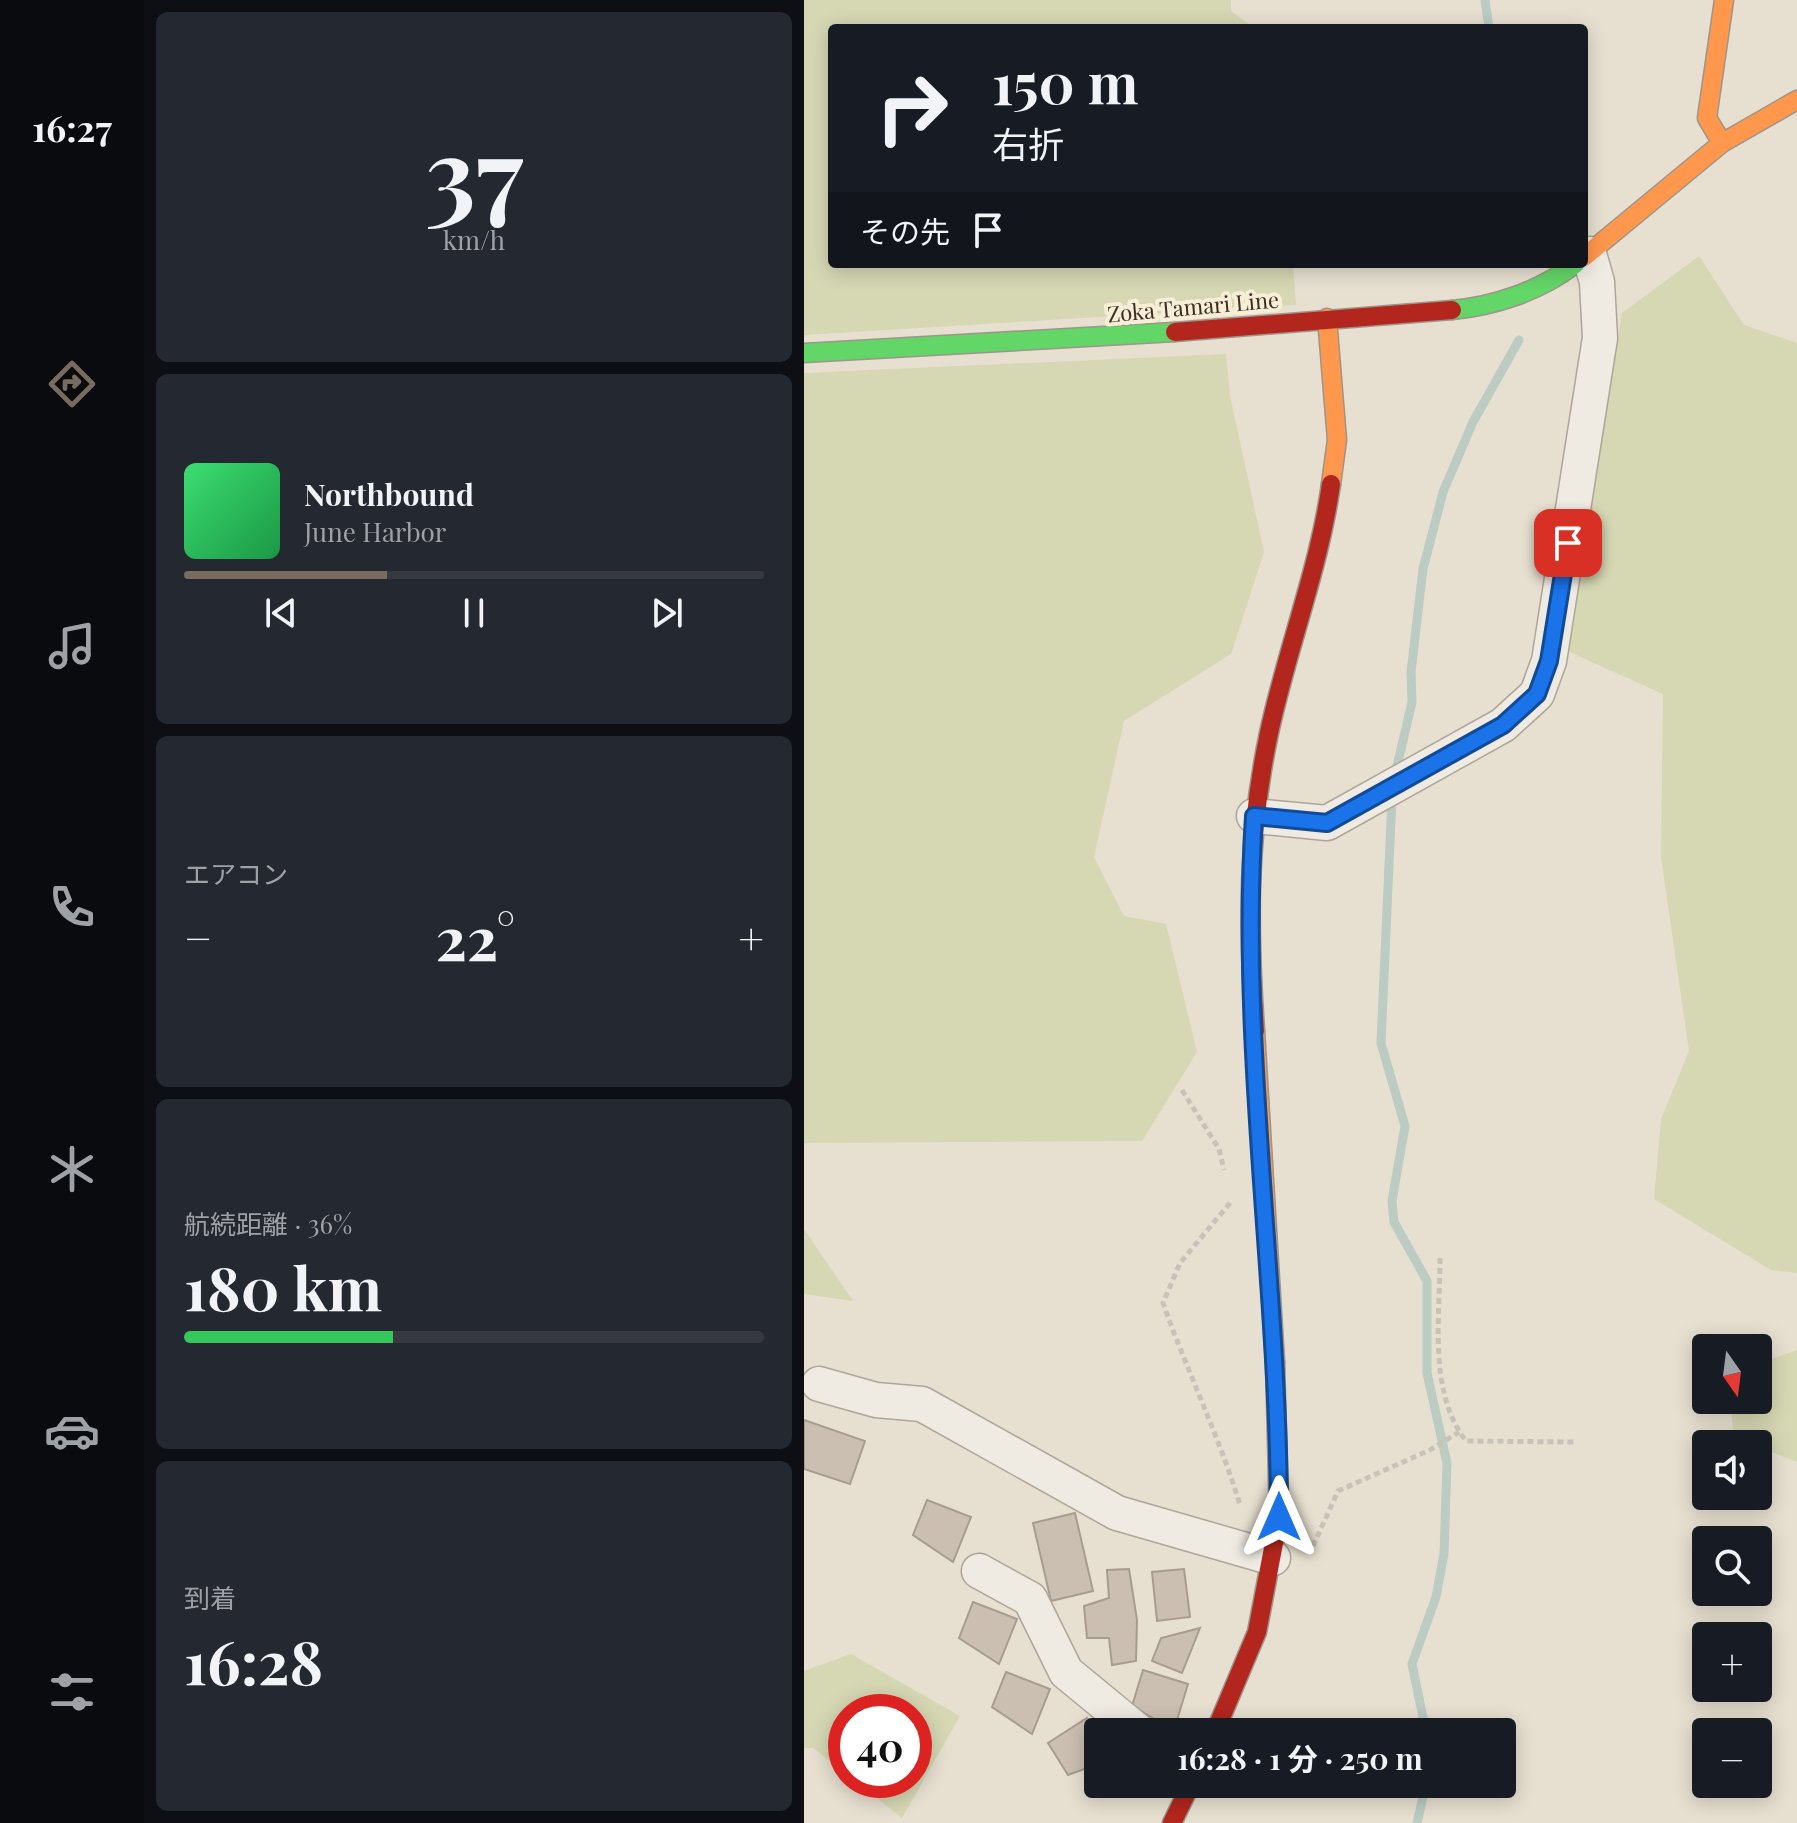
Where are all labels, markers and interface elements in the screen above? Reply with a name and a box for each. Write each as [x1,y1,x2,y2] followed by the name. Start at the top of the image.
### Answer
[992,44,1138,119] text: 150 m
[860,56,964,160] icon: right
[425,100,523,239] text: 37
[32,103,112,151] text: 16:27
[992,119,1064,167] text: 右折
[966,208,1010,252] icon: arrive
[860,211,950,251] text: その先
[443,222,505,257] text: km/h
[1106,284,1280,328] street label: Zoka Tamari Line
[44,356,100,412] icon: directions
[304,474,474,514] text: Northbound
[1534,509,1602,577] pin
[304,514,446,549] text: June Harbor
[1546,521,1590,565] icon: arrive
[259,591,303,635] icon: previous
[452,591,496,635] icon: pause
[645,591,689,635] icon: next
[44,618,100,674] icon: music
[184,856,288,891] text: エアコン
[44,879,100,935] icon: phone
[435,896,515,976] text: 22°
[184,907,212,966] text: −
[738,907,764,966] text: +
[44,1141,100,1197] icon: climate
[184,1206,352,1241] text: 航続距離 · 36%
[184,1246,382,1326] text: 180 km
[1692,1334,1772,1414] north arrow
[1692,1334,1772,1798] map controls
[44,1403,100,1459] icon: car
[1692,1430,1772,1510] button: sound
[1237,1475,1321,1559] position arrow
[1692,1526,1772,1606] button: search
[184,1580,236,1615] text: 到着
[184,1620,323,1700] text: 16:28
[1692,1622,1772,1702] button: +
[44,1664,100,1720] icon: filters
[828,1694,932,1798] speed limit sign: 40
[1692,1718,1772,1798] button: −
[1177,1738,1423,1778] text: 16:28 · 1 分 · 250 m

